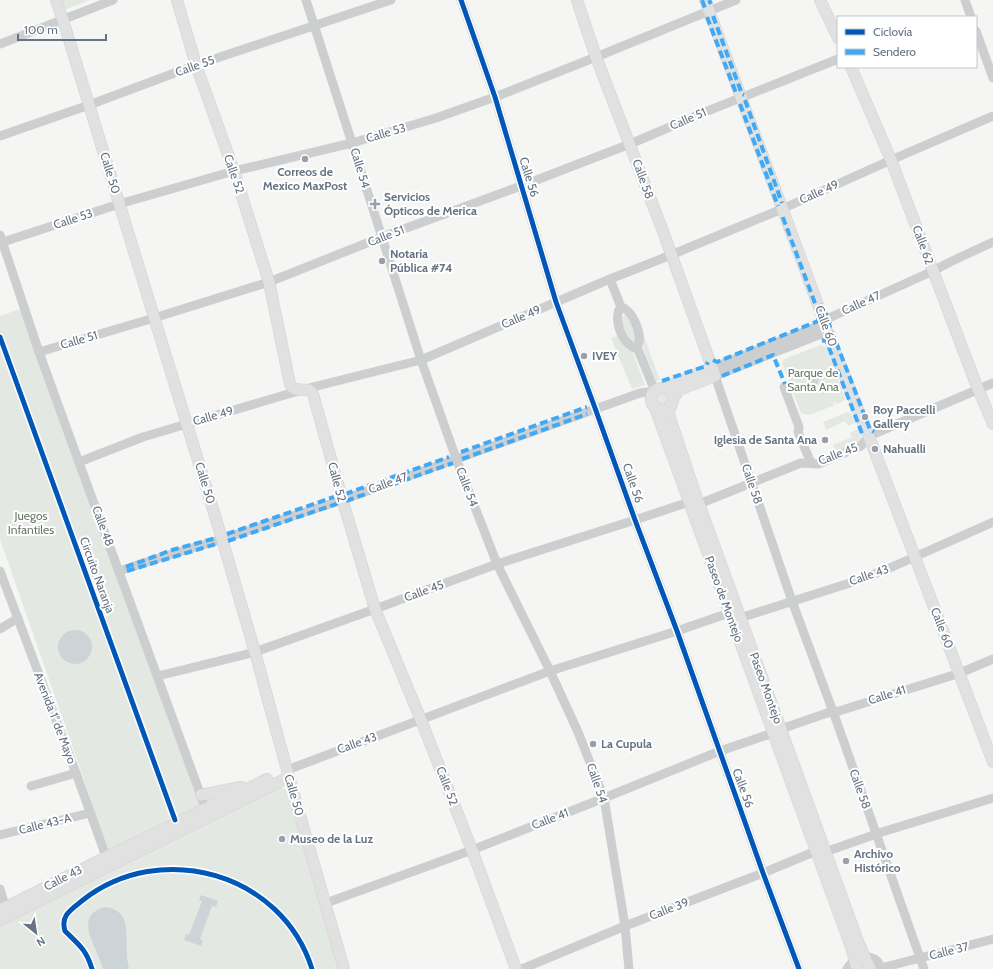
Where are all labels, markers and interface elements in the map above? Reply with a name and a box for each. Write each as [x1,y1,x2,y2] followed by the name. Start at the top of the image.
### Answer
[18,16,106,42] scale bar
[837,16,977,68] legend
[24,22,58,37] text: 100 m
[873,24,912,39] text: Ciclovía
[873,44,916,59] text: Sendero
[173,52,216,79] street label: Calle 55
[667,104,708,133] street label: Calle 51
[364,120,407,145] street label: Calle 53
[347,146,374,190] street label: Calle 54
[97,150,124,195] street label: Calle 50
[221,152,248,195] street label: Calle 52
[300,154,310,164] marker: Correos de Mexico MaxPost
[516,155,543,199] street label: Calle 56
[629,157,658,201] street label: Calle 58
[263,164,347,193] place label: Correos de Mexico MaxPost
[797,176,841,207] street label: Calle 49
[384,189,477,218] place label: Servicios Ópticos de Merica
[369,198,381,210] marker: Servicios Ópticos de Merica
[51,205,94,232] street label: Calle 53
[365,222,406,249] street label: Calle 51
[909,223,937,267] street label: Calle 62
[390,246,452,275] place label: Notaría Pública #74
[377,256,387,266] marker: Notaría Pública #74
[839,287,882,318] street label: Calle 47
[499,301,543,332] street label: Calle 49
[812,303,841,349] street label: Calle 60
[59,327,99,352] street label: Calle 51
[592,348,618,363] place label: IVEY
[579,351,589,361] marker: IVEY
[787,365,839,394] park label: Parque de Santa Ana
[873,402,935,431] place label: Roy Paccelli Gallery
[191,403,235,428] street label: Calle 49
[860,412,870,422] marker: Roy Paccelli Gallery
[714,432,817,447] place label: Iglesia de Santa Ana
[820,435,830,445] marker: Iglesia de Santa Ana
[816,439,860,468] street label: Calle 45
[883,441,926,456] place label: Nahualli
[870,444,880,454] marker: Nahualli
[192,460,219,505] street label: Calle 50
[325,460,350,503] street label: Calle 52
[620,461,647,505] street label: Calle 56
[739,462,766,506] street label: Calle 58
[453,465,482,509] street label: Calle 54
[366,469,409,497] street label: Calle 47
[89,504,118,548] street label: Calle 48
[8,508,54,537] park label: Juegos Infantiles
[77,535,118,615] street label: Circuito Naranja
[702,554,747,644] street label: Paseo de Montejo
[847,561,891,588] street label: Calle 43
[402,576,446,605] street label: Calle 45
[928,605,957,650] street label: Calle 60
[747,650,786,726] street label: Paseo Montejo
[31,670,80,766] street label: Avenida 1° de Mayo
[866,682,907,707] street label: Calle 41
[335,728,379,757] street label: Calle 43
[601,736,652,751] place label: La Cupula
[588,739,598,749] marker: La Cupula
[584,761,611,805] street label: Calle 54
[433,764,462,807] street label: Calle 52
[729,766,758,810] street label: Calle 56
[846,767,875,811] street label: Calle 58
[281,772,308,817] street label: Calle 50
[529,805,570,832] street label: Calle 41
[17,810,73,837] street label: Calle 43-A
[290,831,373,846] place label: Museo de la Luz
[277,834,287,844] marker: Museo de la Luz
[854,846,901,875] place label: Archivo Histórico
[841,856,851,866] marker: Archivo Histórico
[41,862,84,894] street label: Calle 43
[647,894,691,923] street label: Calle 39
[16,913,56,953] north arrow
[34,934,48,950] text: N
[928,938,970,963] street label: Calle 37

